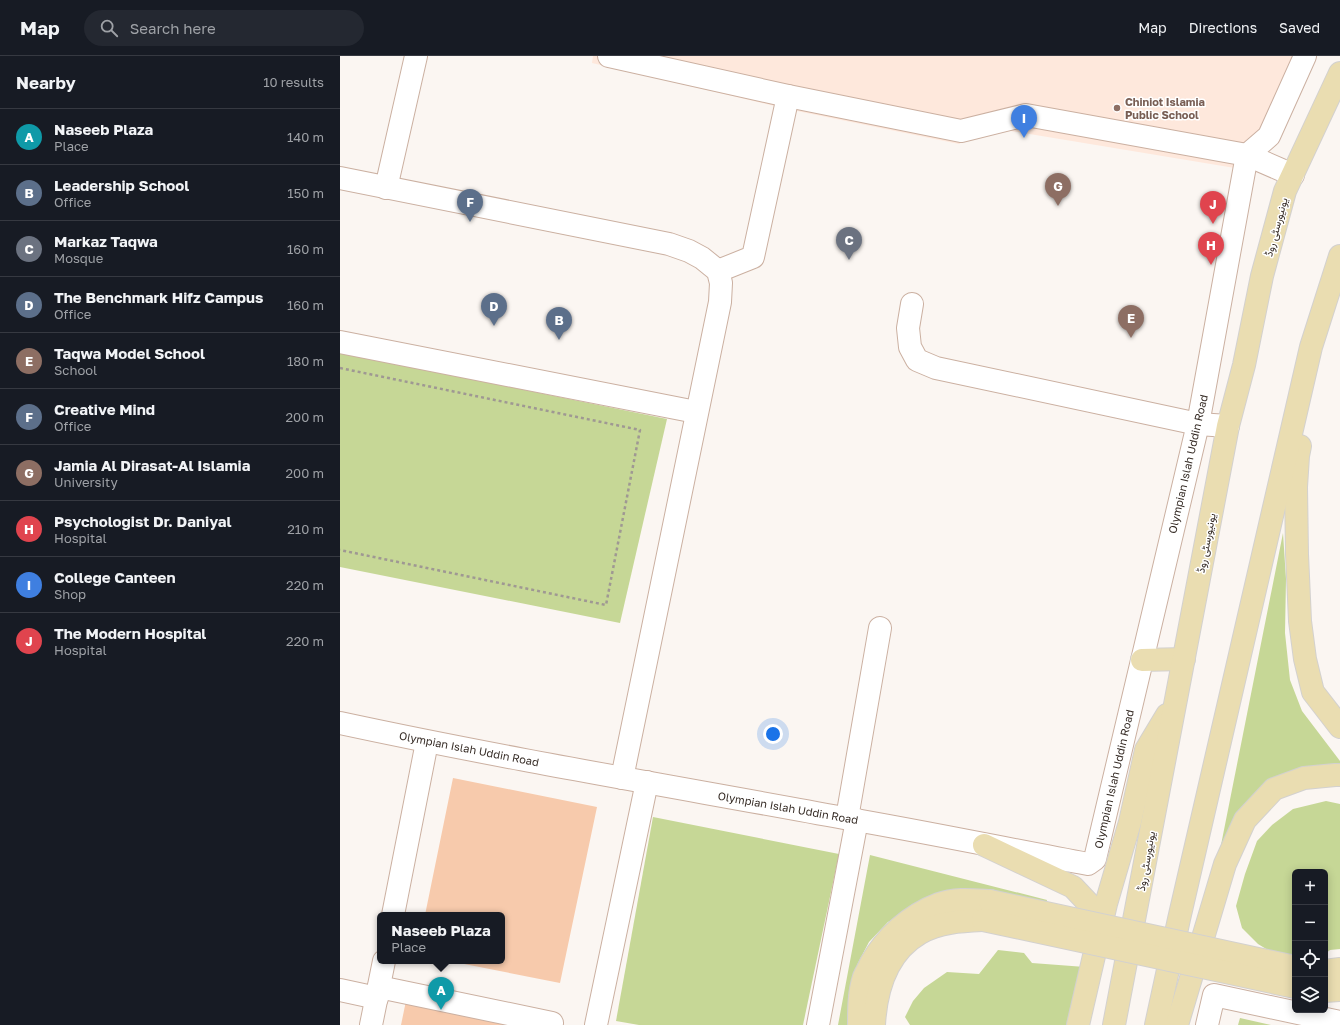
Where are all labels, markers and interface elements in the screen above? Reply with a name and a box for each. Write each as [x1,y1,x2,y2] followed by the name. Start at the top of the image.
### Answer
[84,10,364,46] search box
[20,16,60,39] text: Map
[98,17,120,39] icon: search
[130,19,216,37] text: Search here
[1138,19,1167,36] text: Map
[1189,19,1257,36] text: Directions
[1279,19,1320,36] text: Saved
[16,72,76,93] text: Nearby
[263,74,324,90] text: 10 results
[1125,95,1205,121] place label: Chiniot Islamia Public School
[1112,103,1122,113] marker: Chiniot Islamia Public School
[1011,105,1037,138] pin: I
[54,120,153,138] text: Naseeb Plaza
[24,129,34,145] text: A
[287,129,324,145] text: 140 m
[54,138,89,154] text: Place
[1045,173,1071,206] pin: G
[54,176,189,194] text: Leadership School
[24,185,34,201] text: B
[287,185,324,201] text: 150 m
[457,189,483,222] pin: F
[1200,191,1226,224] pin: J
[54,194,91,210] text: Office
[1261,196,1291,258] street label: یونیورسٹی روڈ
[836,227,862,260] pin: C
[54,232,158,250] text: Markaz Taqwa
[1198,232,1224,265] pin: H
[24,241,34,257] text: C
[287,241,324,257] text: 160 m
[54,250,103,266] text: Mosque
[54,288,263,306] text: The Benchmark Hifz Campus
[481,293,507,326] pin: D
[24,297,34,313] text: D
[287,297,324,313] text: 160 m
[1118,305,1144,338] pin: E
[54,306,91,322] text: Office
[546,307,572,340] pin: B
[54,344,205,362] text: Taqwa Model School
[25,353,33,369] text: E
[287,353,324,369] text: 180 m
[54,362,97,378] text: School
[1165,393,1210,535] street label: Olympian Islah Uddin Road
[54,400,155,418] text: Creative Mind
[25,409,33,425] text: F
[286,409,324,425] text: 200 m
[54,418,91,434] text: Office
[54,456,250,474] text: Jamia Al Dirasat-Al Islamia
[24,465,34,481] text: G
[286,465,324,481] text: 200 m
[54,474,118,490] text: University
[54,512,231,530] text: Psychologist Dr. Daniyal
[1193,512,1219,574] street label: یونیورسٹی روڈ
[24,521,34,537] text: H
[287,521,324,537] text: 210 m
[54,530,107,546] text: Hospital
[54,568,176,586] text: College Canteen
[27,577,31,593] text: I
[286,577,324,593] text: 220 m
[54,586,86,602] text: Shop
[54,624,206,642] text: The Modern Hospital
[25,633,33,649] text: J
[286,633,324,649] text: 220 m
[54,642,107,658] text: Hospital
[1091,708,1136,850] street label: Olympian Islah Uddin Road
[763,724,783,744] your location
[398,729,540,768] street label: Olympian Islah Uddin Road
[717,789,859,826] street label: Olympian Islah Uddin Road
[1134,830,1158,892] street label: یونیورسٹی روڈ
[1292,869,1328,1013] map controls
[1292,869,1328,905] button: +
[1292,905,1328,941] button: −
[377,912,505,964] popup
[391,921,491,939] text: Naseeb Plaza
[391,939,426,955] text: Place
[1292,941,1328,977] button: locate
[428,977,454,1010] pin: A
[1292,977,1328,1013] button: layers

